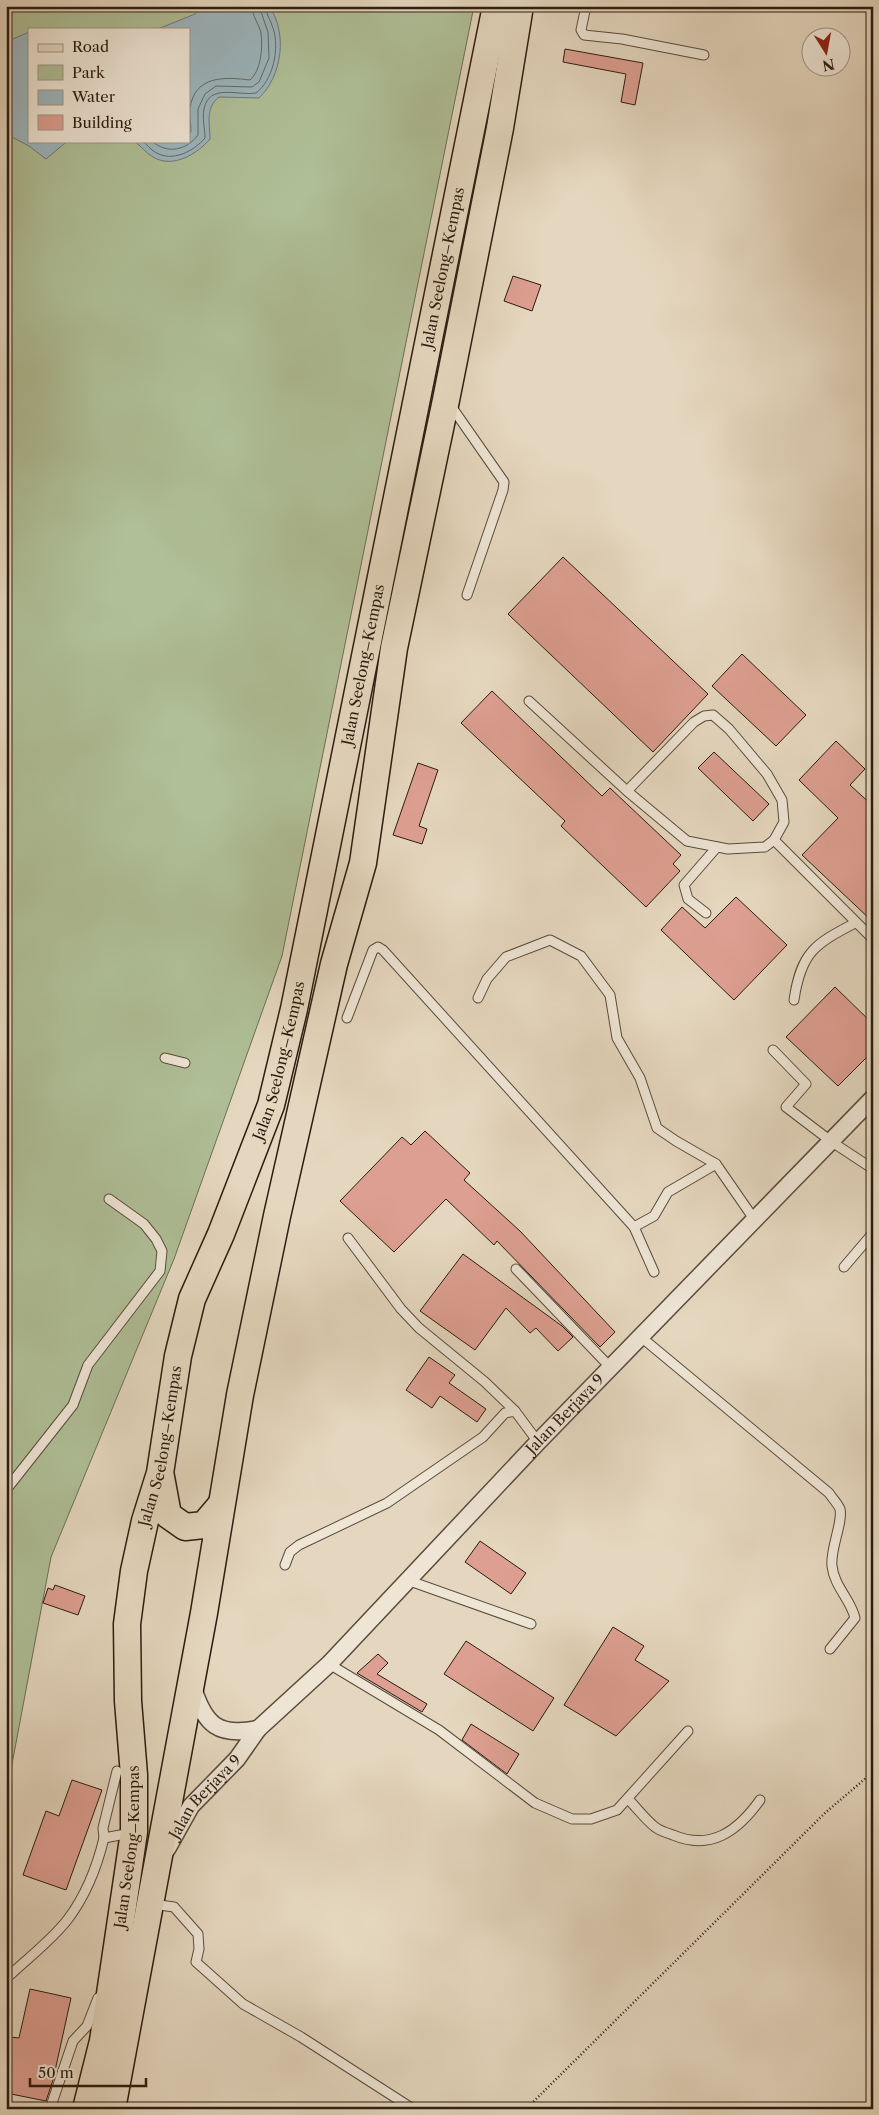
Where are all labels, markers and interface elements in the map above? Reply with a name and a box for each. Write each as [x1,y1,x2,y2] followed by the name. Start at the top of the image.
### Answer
[28,28,190,142] legend
[802,28,852,78] north arrow
[72,37,109,56] text: Road
[821,55,836,75] text: N
[72,63,106,82] text: Park
[71,87,116,106] text: Water
[72,113,132,132] text: Building
[417,185,468,352] street label: Jalan Seelong–Kempas
[337,582,388,749] street label: Jalan Seelong–Kempas
[248,979,308,1145] street label: Jalan Seelong–Kempas
[134,1364,185,1530] street label: Jalan Seelong–Kempas
[520,1370,608,1459] street label: Jalan Berjaya 9
[164,1750,245,1844] street label: Jalan Berjaya 9
[110,1765,143,1932] street label: Jalan Seelong–Kempas
[30,2055,146,2087] scale bar
[38,2063,74,2082] text: 50 m

